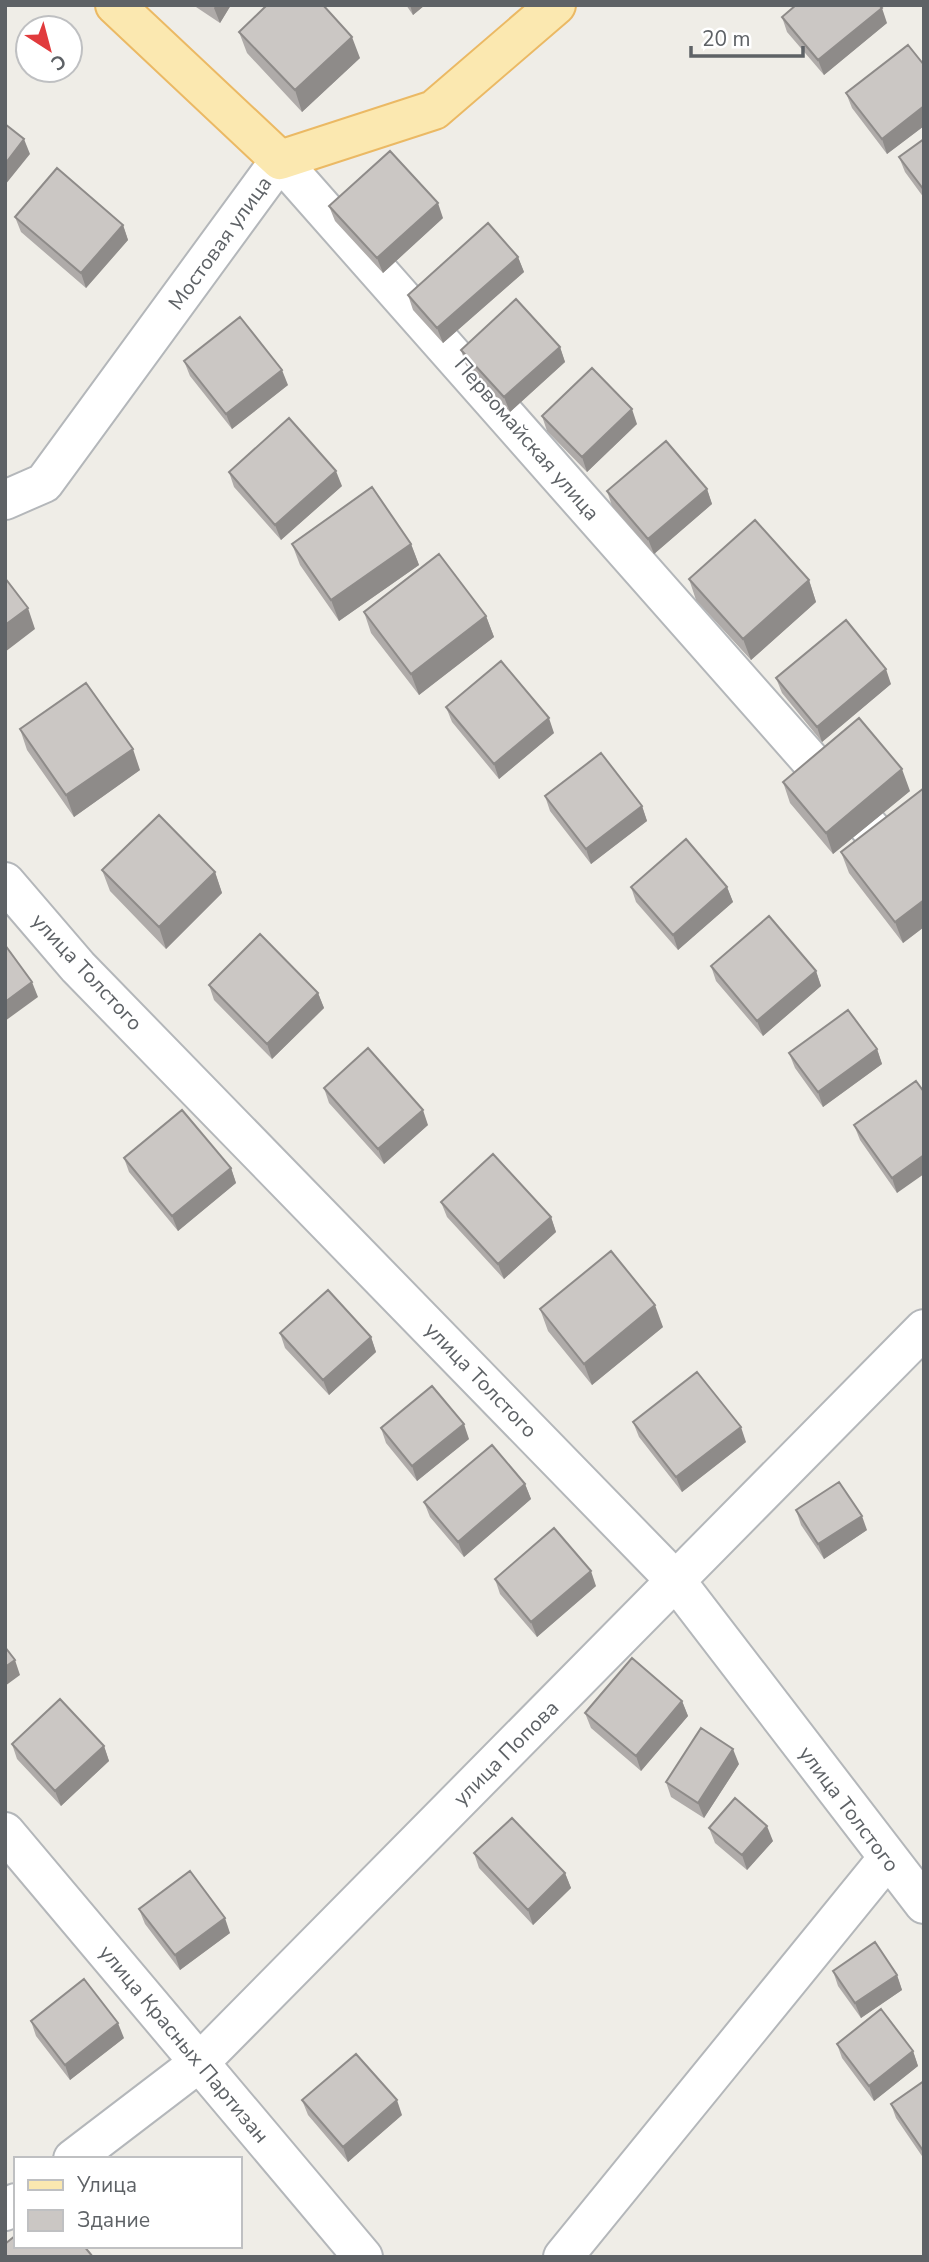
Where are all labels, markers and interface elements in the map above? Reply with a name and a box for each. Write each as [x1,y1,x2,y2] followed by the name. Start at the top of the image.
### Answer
[14,14,84,84] north arrow
[691,14,803,58] scale bar
[702,25,751,53] text: 20 m
[45,48,71,76] text: С
[162,170,278,316] street label: Мостовая улица
[448,351,606,527] street label: Первомайская улица
[25,907,149,1037] street label: улица Толстого
[419,1316,543,1444] street label: улица Толстого
[447,1694,565,1812] street label: улица Попова
[792,1740,906,1878] street label: улица Толстого
[93,1939,275,2149] street label: улица Красных Партизан
[14,2157,242,2248] legend
[76,2171,137,2199] text: Улица
[77,2206,150,2234] text: Здание

